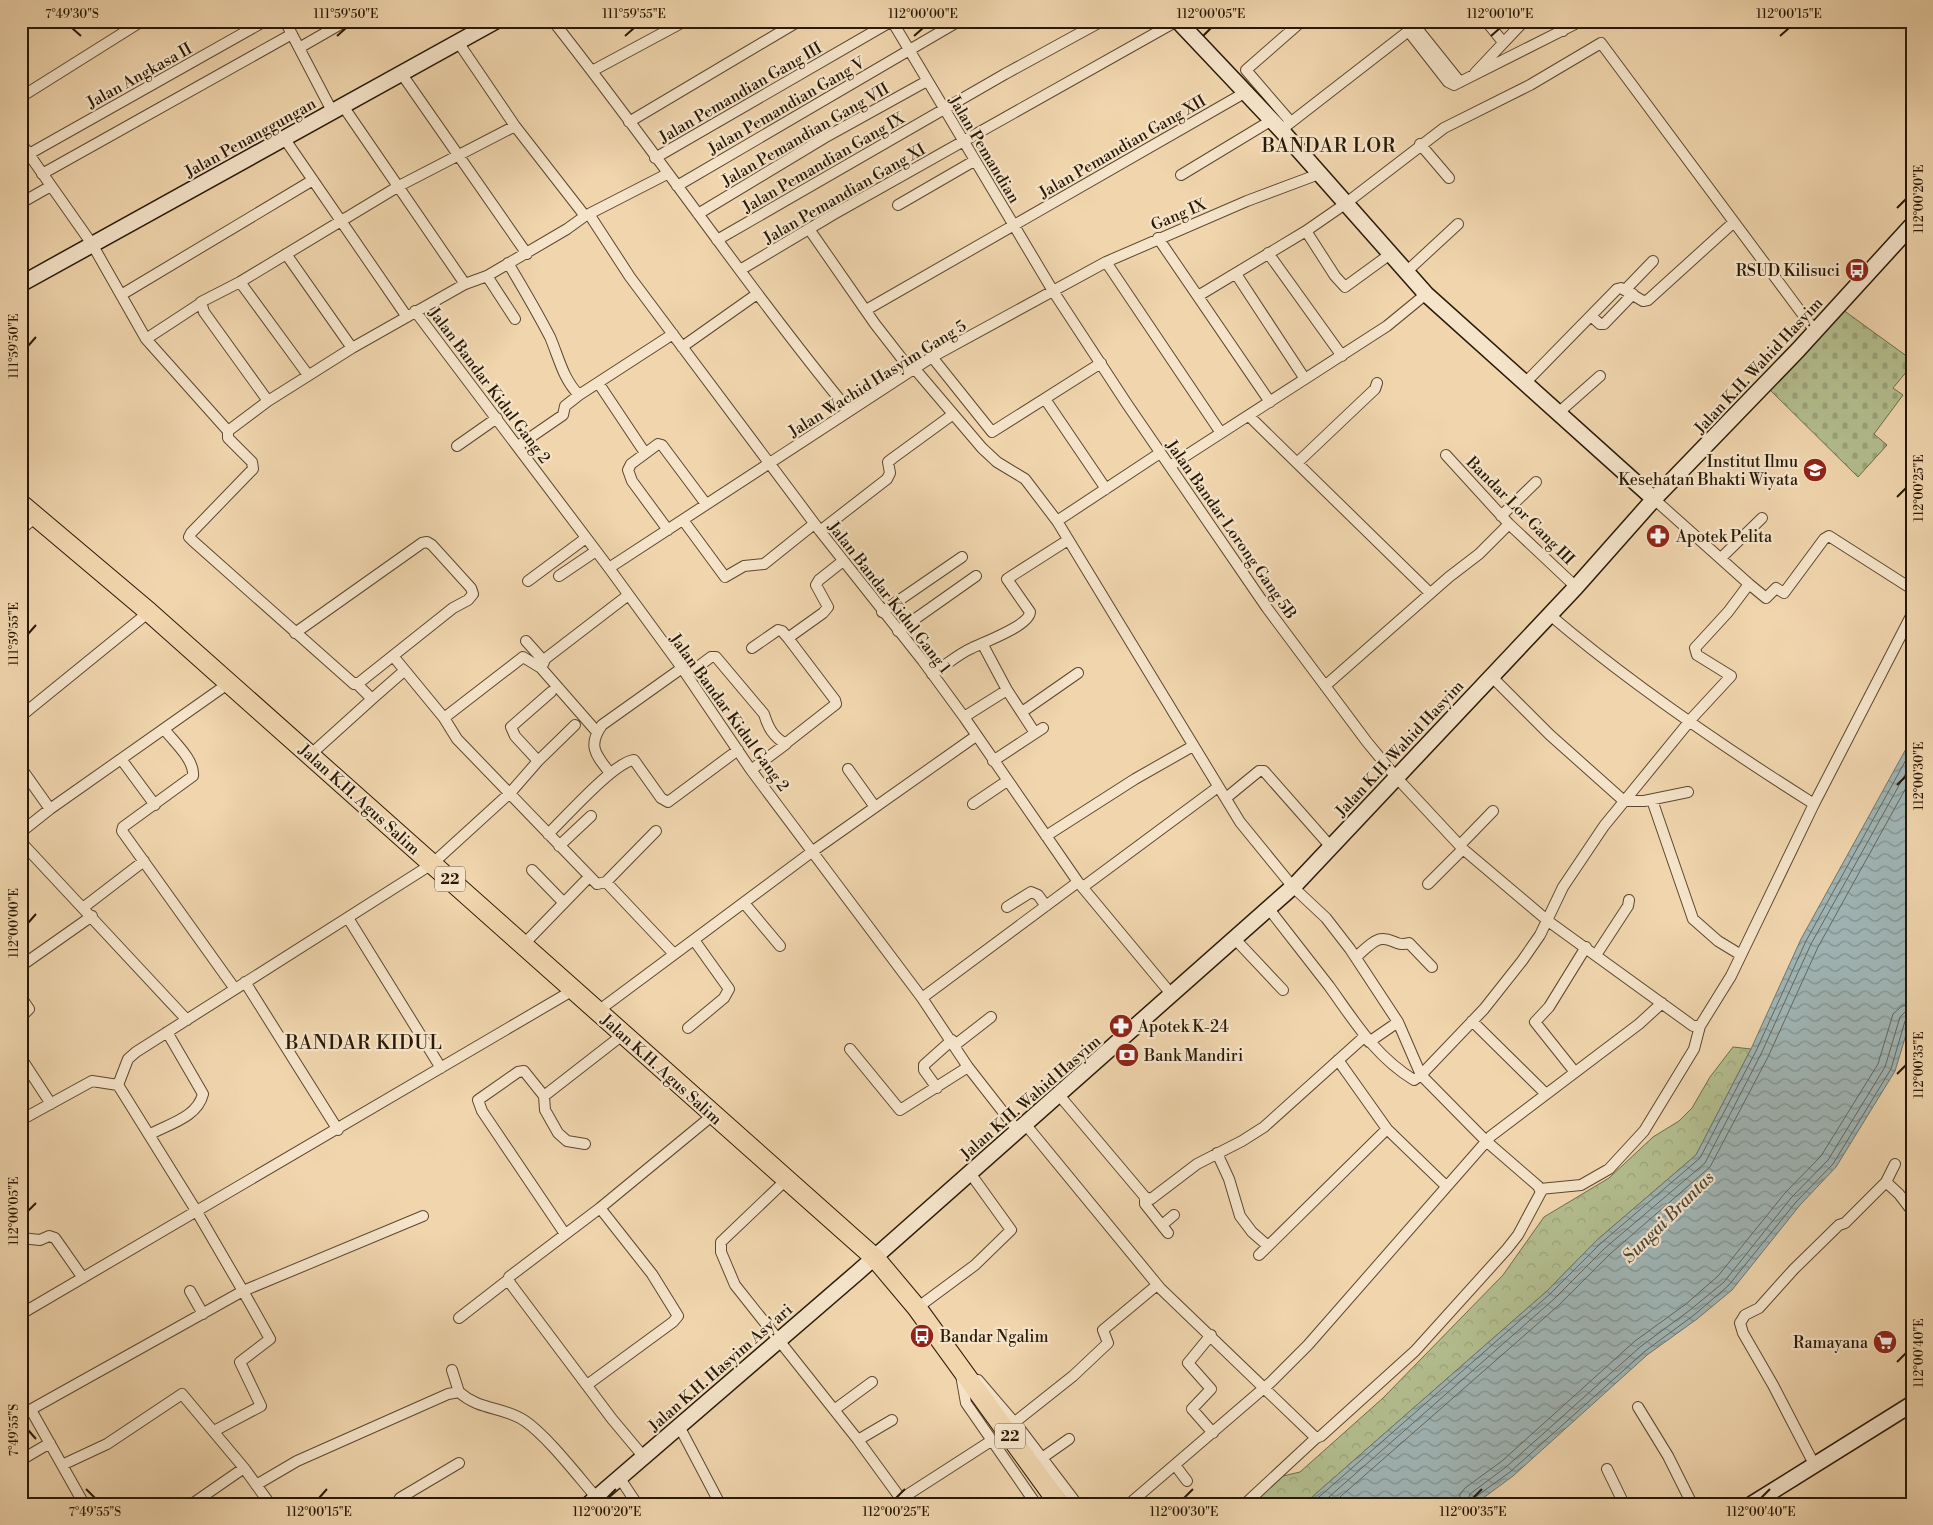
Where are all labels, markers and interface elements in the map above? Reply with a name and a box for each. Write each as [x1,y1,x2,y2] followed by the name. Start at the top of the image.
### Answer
[45,7,99,22] text: 7°49'30"S
[314,7,378,22] text: 111°59'50"E
[602,7,666,22] text: 111°59'55"E
[888,7,958,22] text: 112°00'00"E
[1177,7,1245,22] text: 112°00'05"E
[1467,7,1533,22] text: 112°00'10"E
[1756,7,1822,22] text: 112°00'15"E
[655,38,825,148] street label: Jalan Pemandian Gang III
[83,39,195,113] street label: Jalan Angkasa II
[704,52,869,160] street label: Jalan Pemandian Gang V
[717,79,893,192] street label: Jalan Pemandian Gang VII
[944,91,1024,207] street label: Jalan Pemandian
[1035,91,1210,203] street label: Jalan Pemandian Gang XII
[181,93,320,183] street label: Jalan Penanggungan
[738,108,909,218] street label: Jalan Pemandian Gang IX
[1261,134,1396,158] district label: BANDAR LOR
[759,139,929,249] street label: Jalan Pemandian Gang XI
[1912,165,1927,233] text: 112°00'20"E
[1148,194,1210,235] street label: Gang IX
[1844,257,1870,283] bus stop icon: RSUD Kilisuci
[1736,261,1840,281] place label: RSUD Kilisuci
[1689,293,1827,439] street label: Jalan K.H. Wahid Hasyim
[423,303,554,468] street label: Jalan Bandar Kidul Gang 2
[7,314,22,378] text: 111°59'50"E
[784,316,970,442] street label: Jalan Wachid Hasyim Gang 5
[1161,435,1301,623] street label: Jalan Bandar Lorong Gang 5B
[1461,452,1579,569] street label: Bandar Lor Gang III
[1618,452,1799,490] place label: Institut Ilmu Kesehatan Bhakti Wiyata
[1912,454,1927,522] text: 112°00'25"E
[1802,457,1828,483] school or university icon: Institut Ilmu Kesehatan Bhakti Wiyata
[823,517,955,678] street label: Jalan Bandar Kidul Gang 1
[1645,523,1671,549] pharmacy icon: Apotek Pelita
[1675,527,1773,547] place label: Apotek Pelita
[7,602,22,666] text: 111°59'55"E
[665,629,793,795] street label: Jalan Bandar Kidul Gang 2
[1330,676,1468,822] street label: Jalan K.H. Wahid Hasyim
[294,739,424,859] street label: Jalan K.H. Agus Salim
[1912,742,1927,810] text: 112°00'30"E
[435,866,465,892] road number: 22
[7,888,22,958] text: 112°00'00"E
[596,1009,726,1129] street label: Jalan K.H. Agus Salim
[1108,1013,1134,1039] pharmacy icon: Apotek K-24
[1137,1017,1229,1037] place label: Apotek K-24
[284,1031,443,1055] district label: BANDAR KIDUL
[956,1031,1105,1165] street label: Jalan K.H. Wahid Hasyim
[1912,1031,1927,1099] text: 112°00'35"E
[1114,1042,1140,1068] bank icon: Bank Mandiri
[1143,1046,1243,1066] place label: Bank Mandiri
[1618,1166,1719,1268] water label: Sungai Brantas
[7,1177,22,1245] text: 112°00'05"E
[644,1300,797,1436] street label: Jalan K.H. Hasyim Asy'ari
[1912,1319,1927,1387] text: 112°00'40"E
[909,1323,935,1349] bus stop icon: Bandar Ngalim
[939,1327,1049,1347] place label: Bandar Ngalim
[1872,1329,1898,1355] supermarket icon: Ramayana
[1793,1333,1869,1353] place label: Ramayana
[7,1404,22,1456] text: 7°49'55"S
[995,1424,1025,1448] road number: 22
[69,1505,121,1520] text: 7°49'55"S
[286,1505,352,1520] text: 112°00'15"E
[573,1505,641,1520] text: 112°00'20"E
[862,1505,930,1520] text: 112°00'25"E
[1150,1505,1218,1520] text: 112°00'30"E
[1439,1505,1507,1520] text: 112°00'35"E
[1727,1505,1795,1520] text: 112°00'40"E

